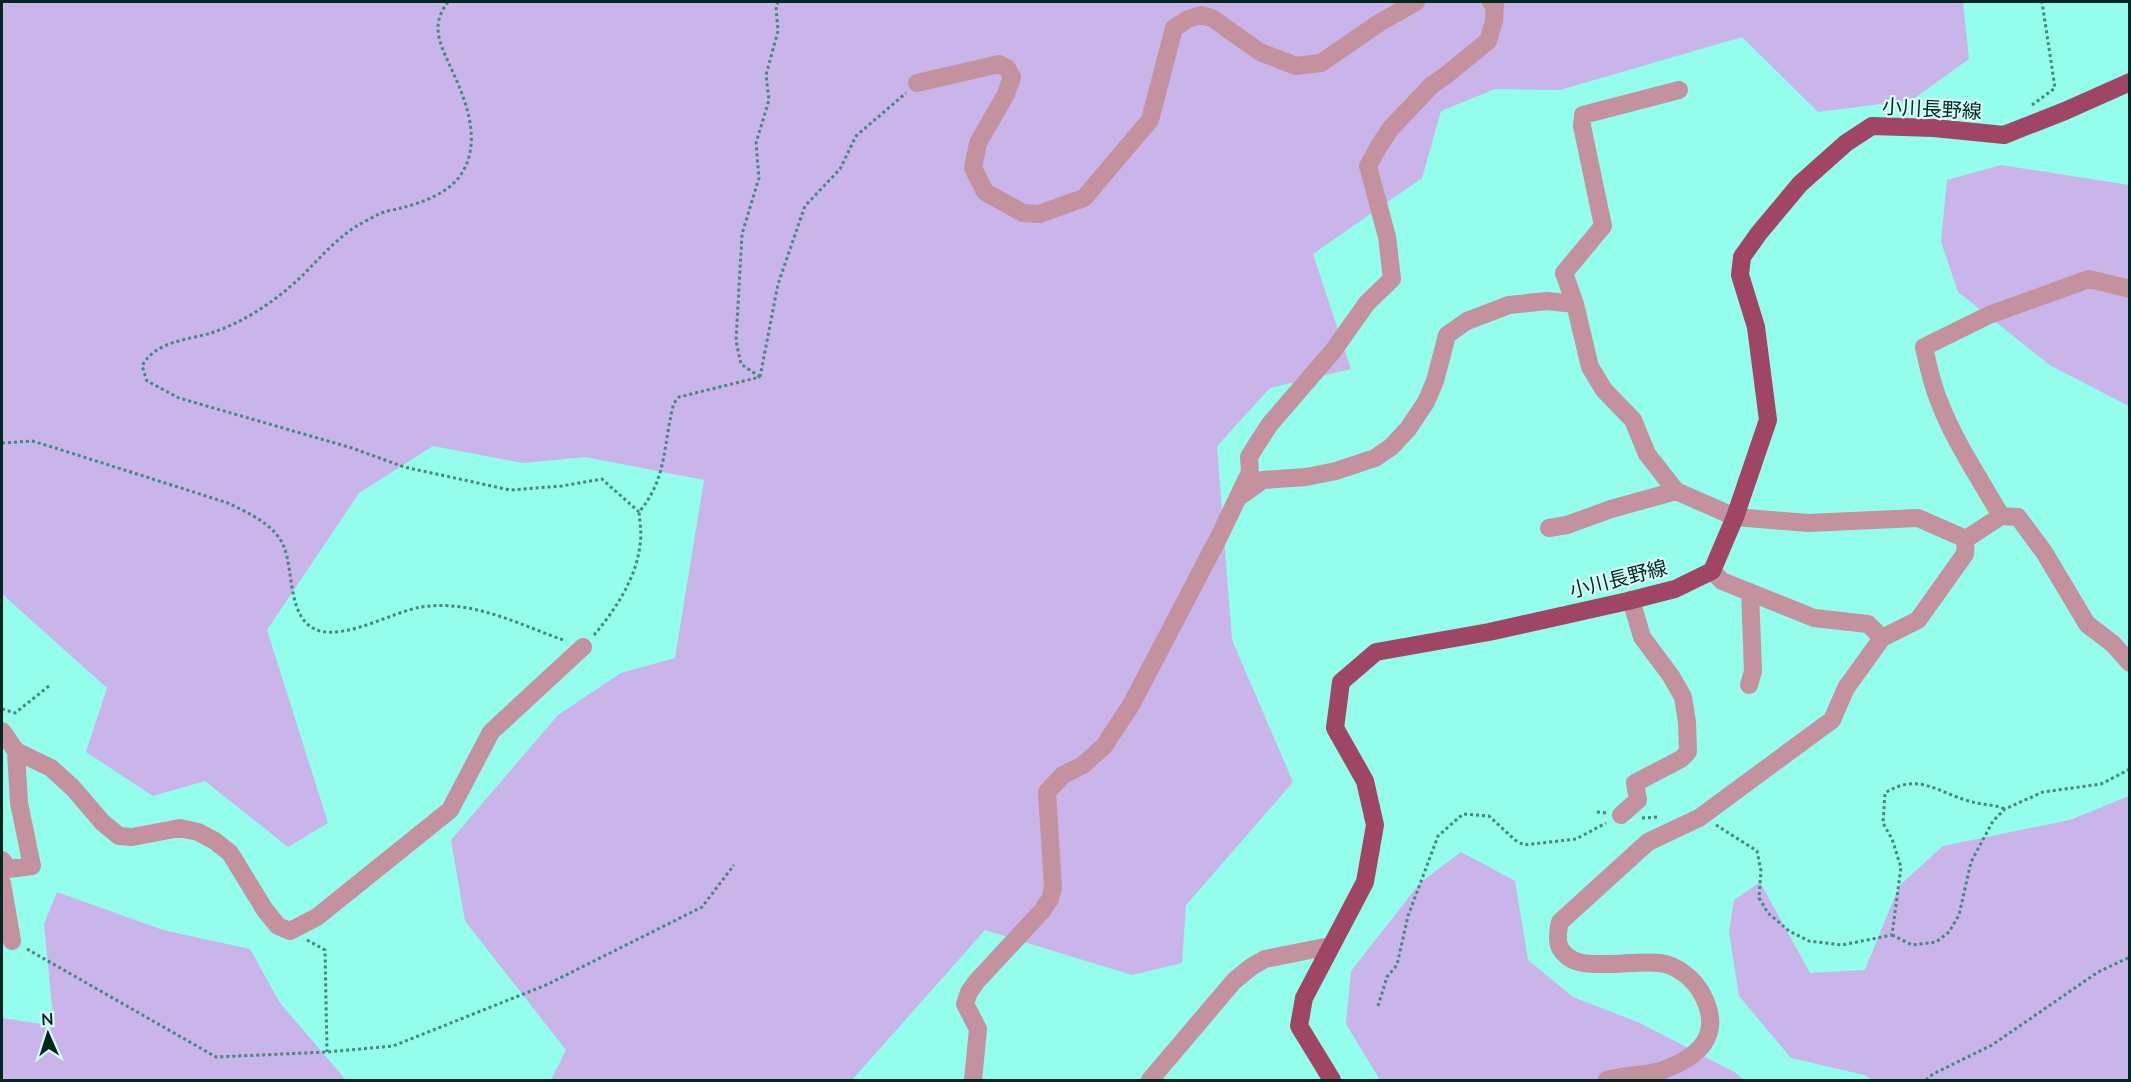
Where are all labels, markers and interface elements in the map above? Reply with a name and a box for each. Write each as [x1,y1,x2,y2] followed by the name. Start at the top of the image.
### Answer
[1881,93,1983,123] street label: 小川長野線
[1567,554,1669,602] street label: 小川長野線
[18,1004,78,1064] north arrow
[41,1009,54,1028] text: N

